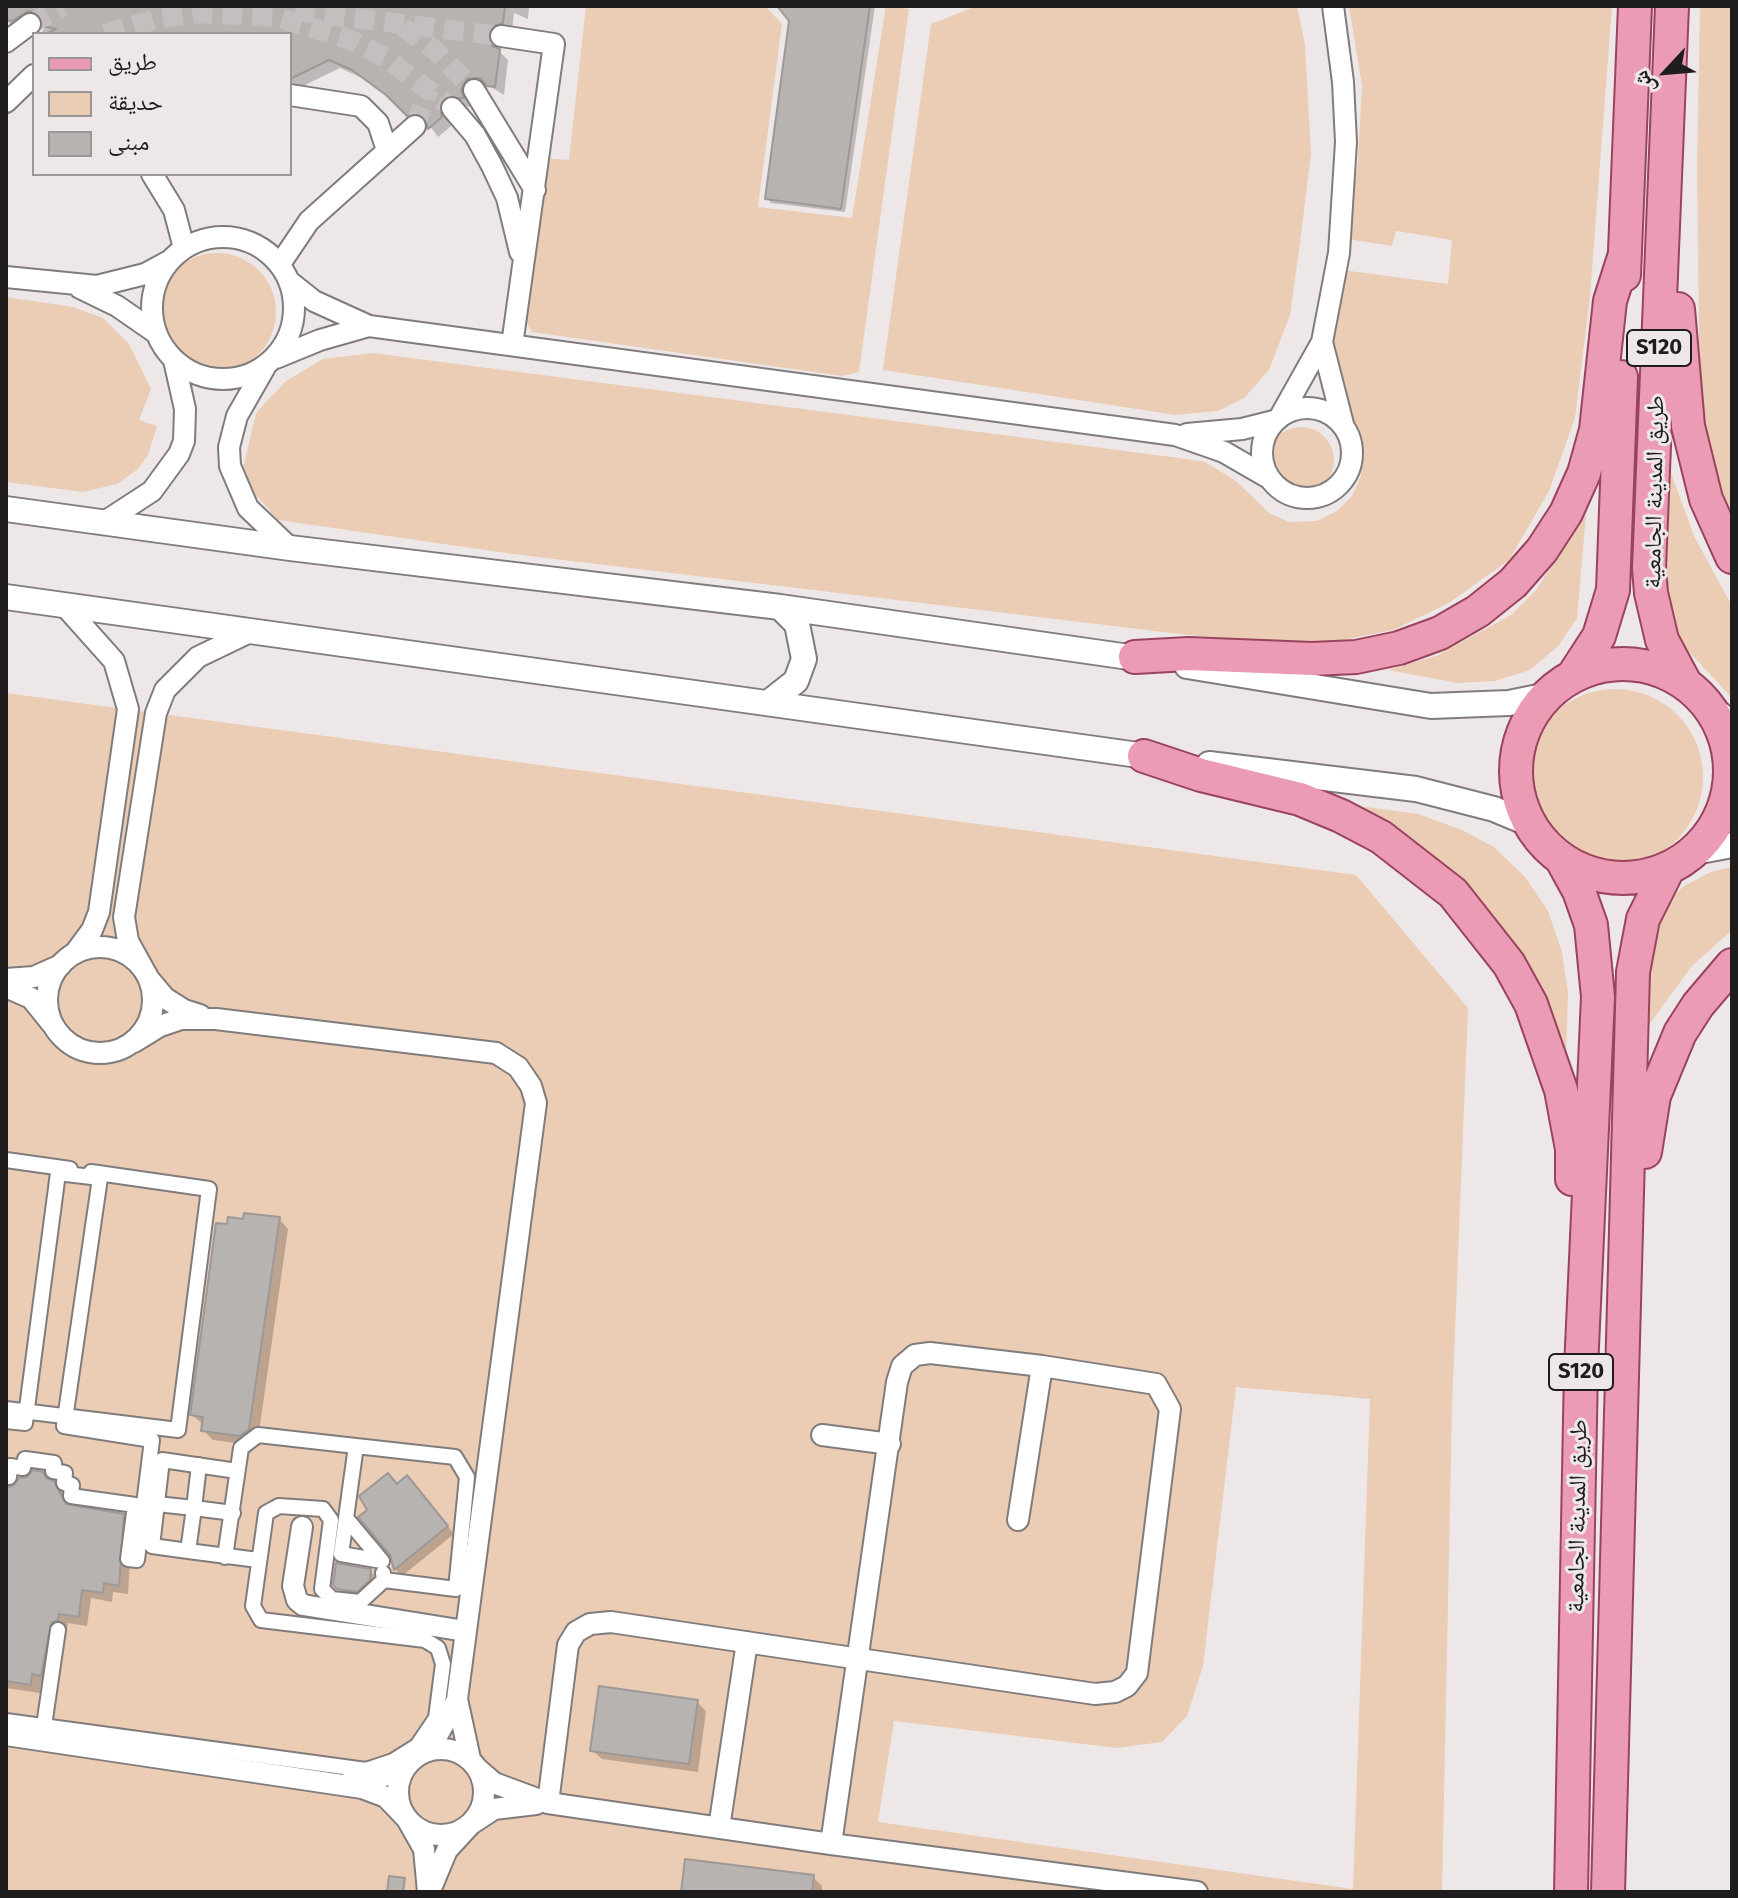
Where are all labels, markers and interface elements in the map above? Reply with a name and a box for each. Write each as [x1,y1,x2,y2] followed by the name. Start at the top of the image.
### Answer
[32,32,292,176] legend
[1626,32,1706,112] north arrow
[108,48,157,76] text: طريق
[1627,66,1661,99] text: ش
[108,88,163,116] text: حديقة
[108,128,149,156] text: مبنى
[1627,330,1691,366] road number: S120
[1639,395,1671,589] street label: طريق المدينة الجامعية
[1549,1354,1613,1390] road number: S120
[1562,1419,1594,1613] street label: طريق المدينة الجامعية

